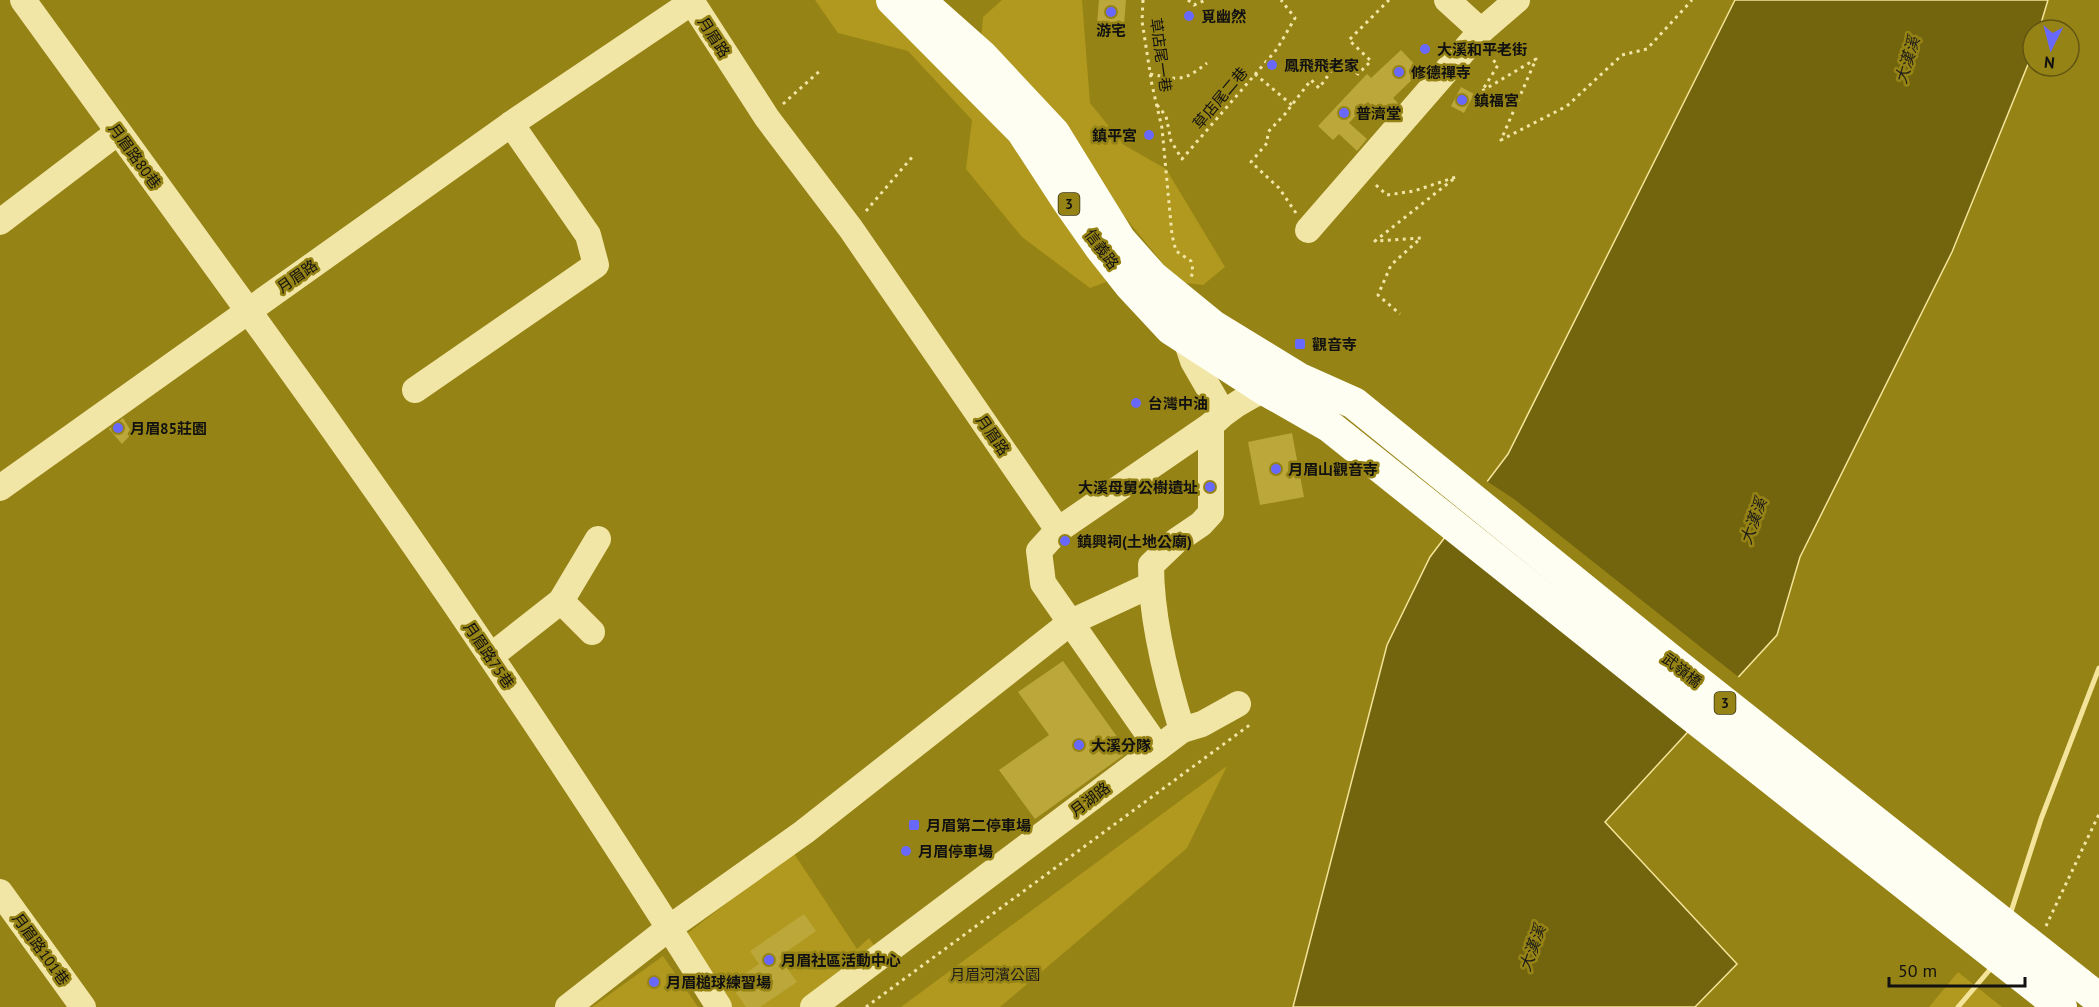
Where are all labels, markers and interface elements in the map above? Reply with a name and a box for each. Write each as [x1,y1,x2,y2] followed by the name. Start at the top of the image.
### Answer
[1104,5,1118,19] marker: 游宅
[1201,7,1246,26] place label: 覓幽然
[1182,9,1196,23] marker: 覓幽然
[694,13,734,61] street label: 月眉路
[1146,17,1176,93] street label: 草店尾一巷
[2021,18,2081,78] north arrow
[1096,21,1126,40] place label: 游宅
[1890,32,1924,86] water label: 大漢溪
[1437,40,1527,59] place label: 大溪和平老街
[1418,42,1432,56] marker: 大溪和平老街
[2043,52,2056,73] text: N
[1284,56,1359,75] place label: 鳳飛飛老家
[1265,58,1279,72] marker: 鳳飛飛老家
[1189,63,1251,133] street label: 草店尾二巷
[1411,63,1471,82] place label: 修德禪寺
[1392,65,1406,79] marker: 修德禪寺
[1474,91,1519,110] place label: 鎮福宮
[1455,93,1469,107] marker: 鎮福宮
[1356,104,1401,123] place label: 普濟堂
[1337,106,1351,120] marker: 普濟堂
[105,120,165,192] street label: 月眉路80巷
[1092,126,1137,145] place label: 鎮平宮
[1142,128,1156,142] marker: 鎮平宮
[1058,193,1080,215] road number: 3
[1081,225,1123,273] street label: 信義路
[273,255,321,297] street label: 月眉路
[1312,335,1357,354] place label: 觀音寺
[1293,337,1307,351] marker: 觀音寺
[1148,394,1208,413] place label: 台灣中油
[1129,396,1143,410] marker: 台灣中油
[972,411,1014,459] street label: 月眉路
[130,419,207,438] place label: 月眉85莊園
[111,421,125,435] marker: 月眉85莊園
[1288,460,1378,479] place label: 月眉山觀音寺
[1269,462,1283,476] marker: 月眉山觀音寺
[1078,478,1198,497] place label: 大溪母舅公樹遺址
[1203,480,1217,494] marker: 大溪母舅公樹遺址
[1735,493,1771,547] water label: 大漢溪
[1077,532,1192,551] place label: 鎮興祠(土地公廟)
[1058,534,1072,548] marker: 鎮興祠(土地公廟)
[460,618,518,692] street label: 月眉路75巷
[1658,649,1706,691] street label: 武嶺橋
[1714,692,1736,714] road number: 3
[1091,736,1151,755] place label: 大溪分隊
[1072,738,1086,752] marker: 大溪分隊
[1066,778,1114,820] street label: 月湖路
[926,816,1031,835] place label: 月眉第二停車場
[907,818,921,832] marker: 月眉第二停車場
[918,842,993,861] place label: 月眉停車場
[899,844,913,858] marker: 月眉停車場
[8,909,74,989] street label: 月眉路101巷
[1514,920,1550,974] water label: 大漢溪
[1889,950,2026,988] scale bar
[781,951,901,970] place label: 月眉社區活動中心
[762,953,776,967] marker: 月眉社區活動中心
[1898,959,1937,982] text: 50 m
[950,965,1040,984] park label: 月眉河濱公園
[666,973,771,992] place label: 月眉槌球練習場
[647,975,661,989] marker: 月眉槌球練習場

